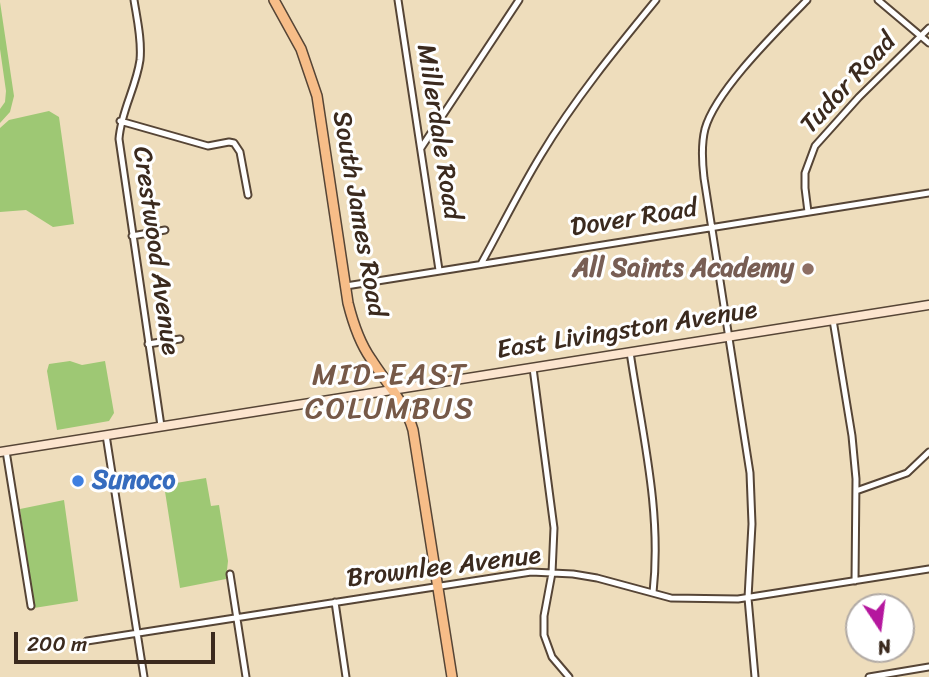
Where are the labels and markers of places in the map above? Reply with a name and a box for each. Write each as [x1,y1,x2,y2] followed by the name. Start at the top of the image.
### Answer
[572,253,794,285] place label: All Saints Academy
[800,261,816,277] marker: All Saints Academy
[92,465,175,497] place label: Sunoco
[70,473,86,489] marker: Sunoco

